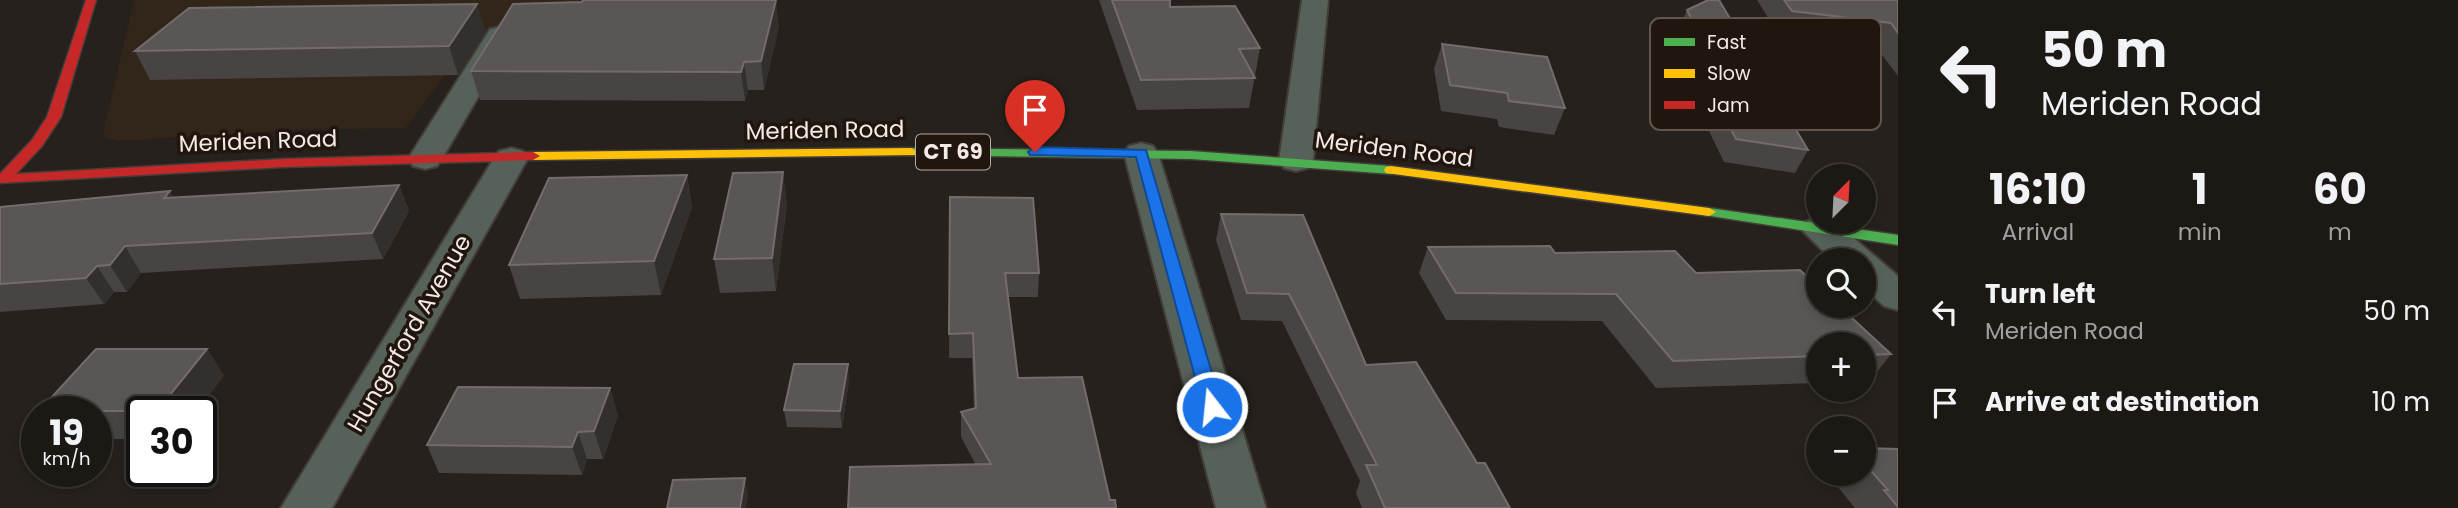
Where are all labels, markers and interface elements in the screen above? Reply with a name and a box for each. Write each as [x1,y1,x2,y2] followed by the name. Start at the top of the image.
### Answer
[2041,16,2167,84] text: 50 m
[1650,18,1881,130] legend
[1926,28,2017,119] icon: left
[1707,29,1746,56] text: Fast
[1707,60,1751,87] text: Slow
[1005,80,1065,152] pin
[2041,81,2262,126] text: Meriden Road
[1016,91,1054,129] icon: arrive
[1707,92,1749,119] text: Jam
[745,113,905,147] street label: Meriden Road
[178,122,338,160] street label: Meriden Road
[1313,123,1475,175] street label: Meriden Road
[916,134,990,170] road number: CT 69
[1989,160,2087,219] text: 16:10
[2192,160,2208,219] text: 1
[2313,160,2367,219] text: 60
[1806,164,1876,234] north arrow
[1806,164,1876,486] map controls
[2002,216,2074,248] text: Arrival
[2178,216,2222,248] text: min
[2328,216,2352,248] text: m
[339,229,479,437] street label: Hungerford Avenue
[1806,248,1876,318] button: search
[1985,276,2096,312] text: Turn left
[1926,293,1964,331] icon: left
[2364,293,2430,329] text: 50 m
[1985,315,2144,347] text: Meriden Road
[1806,332,1876,402] button: +
[1175,370,1249,444] position arrow
[1926,384,1964,422] icon: arrive
[1985,384,2260,420] text: Arrive at destination
[2372,384,2430,420] text: 10 m
[126,396,217,487] speed limit sign: 30
[49,408,84,457] text: 19
[1806,416,1876,486] button: −
[43,446,90,471] text: km/h

